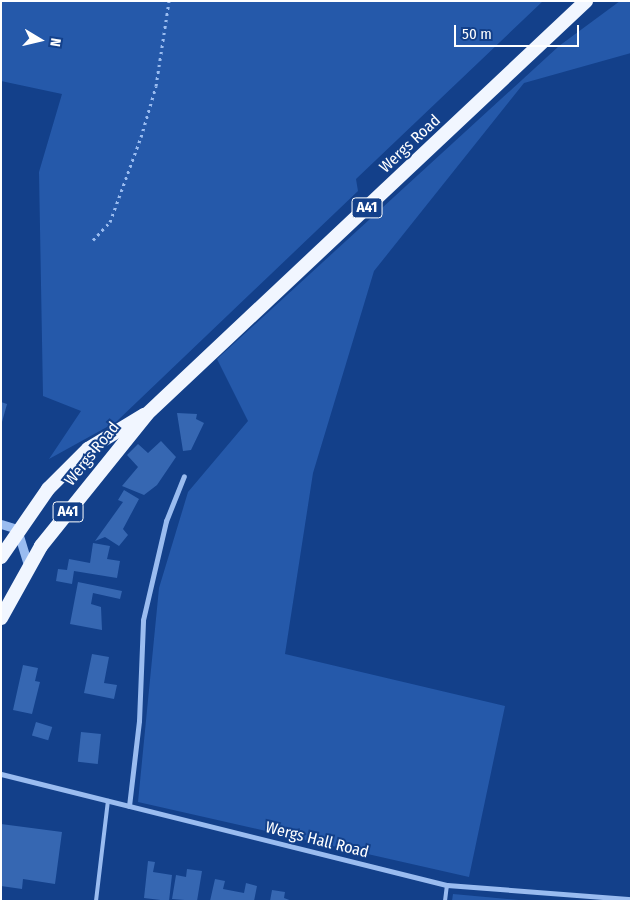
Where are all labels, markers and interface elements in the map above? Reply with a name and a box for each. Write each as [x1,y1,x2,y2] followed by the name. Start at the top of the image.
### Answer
[15,15,65,65] north arrow
[457,15,582,47] scale bar
[462,25,492,43] text: 50 m
[46,37,64,48] text: N
[376,111,444,177] street label: Wergs Road
[351,196,383,220] road number: A41
[61,418,123,490] street label: Wergs Road
[52,500,84,524] road number: A41
[263,818,371,862] street label: Wergs Hall Road

